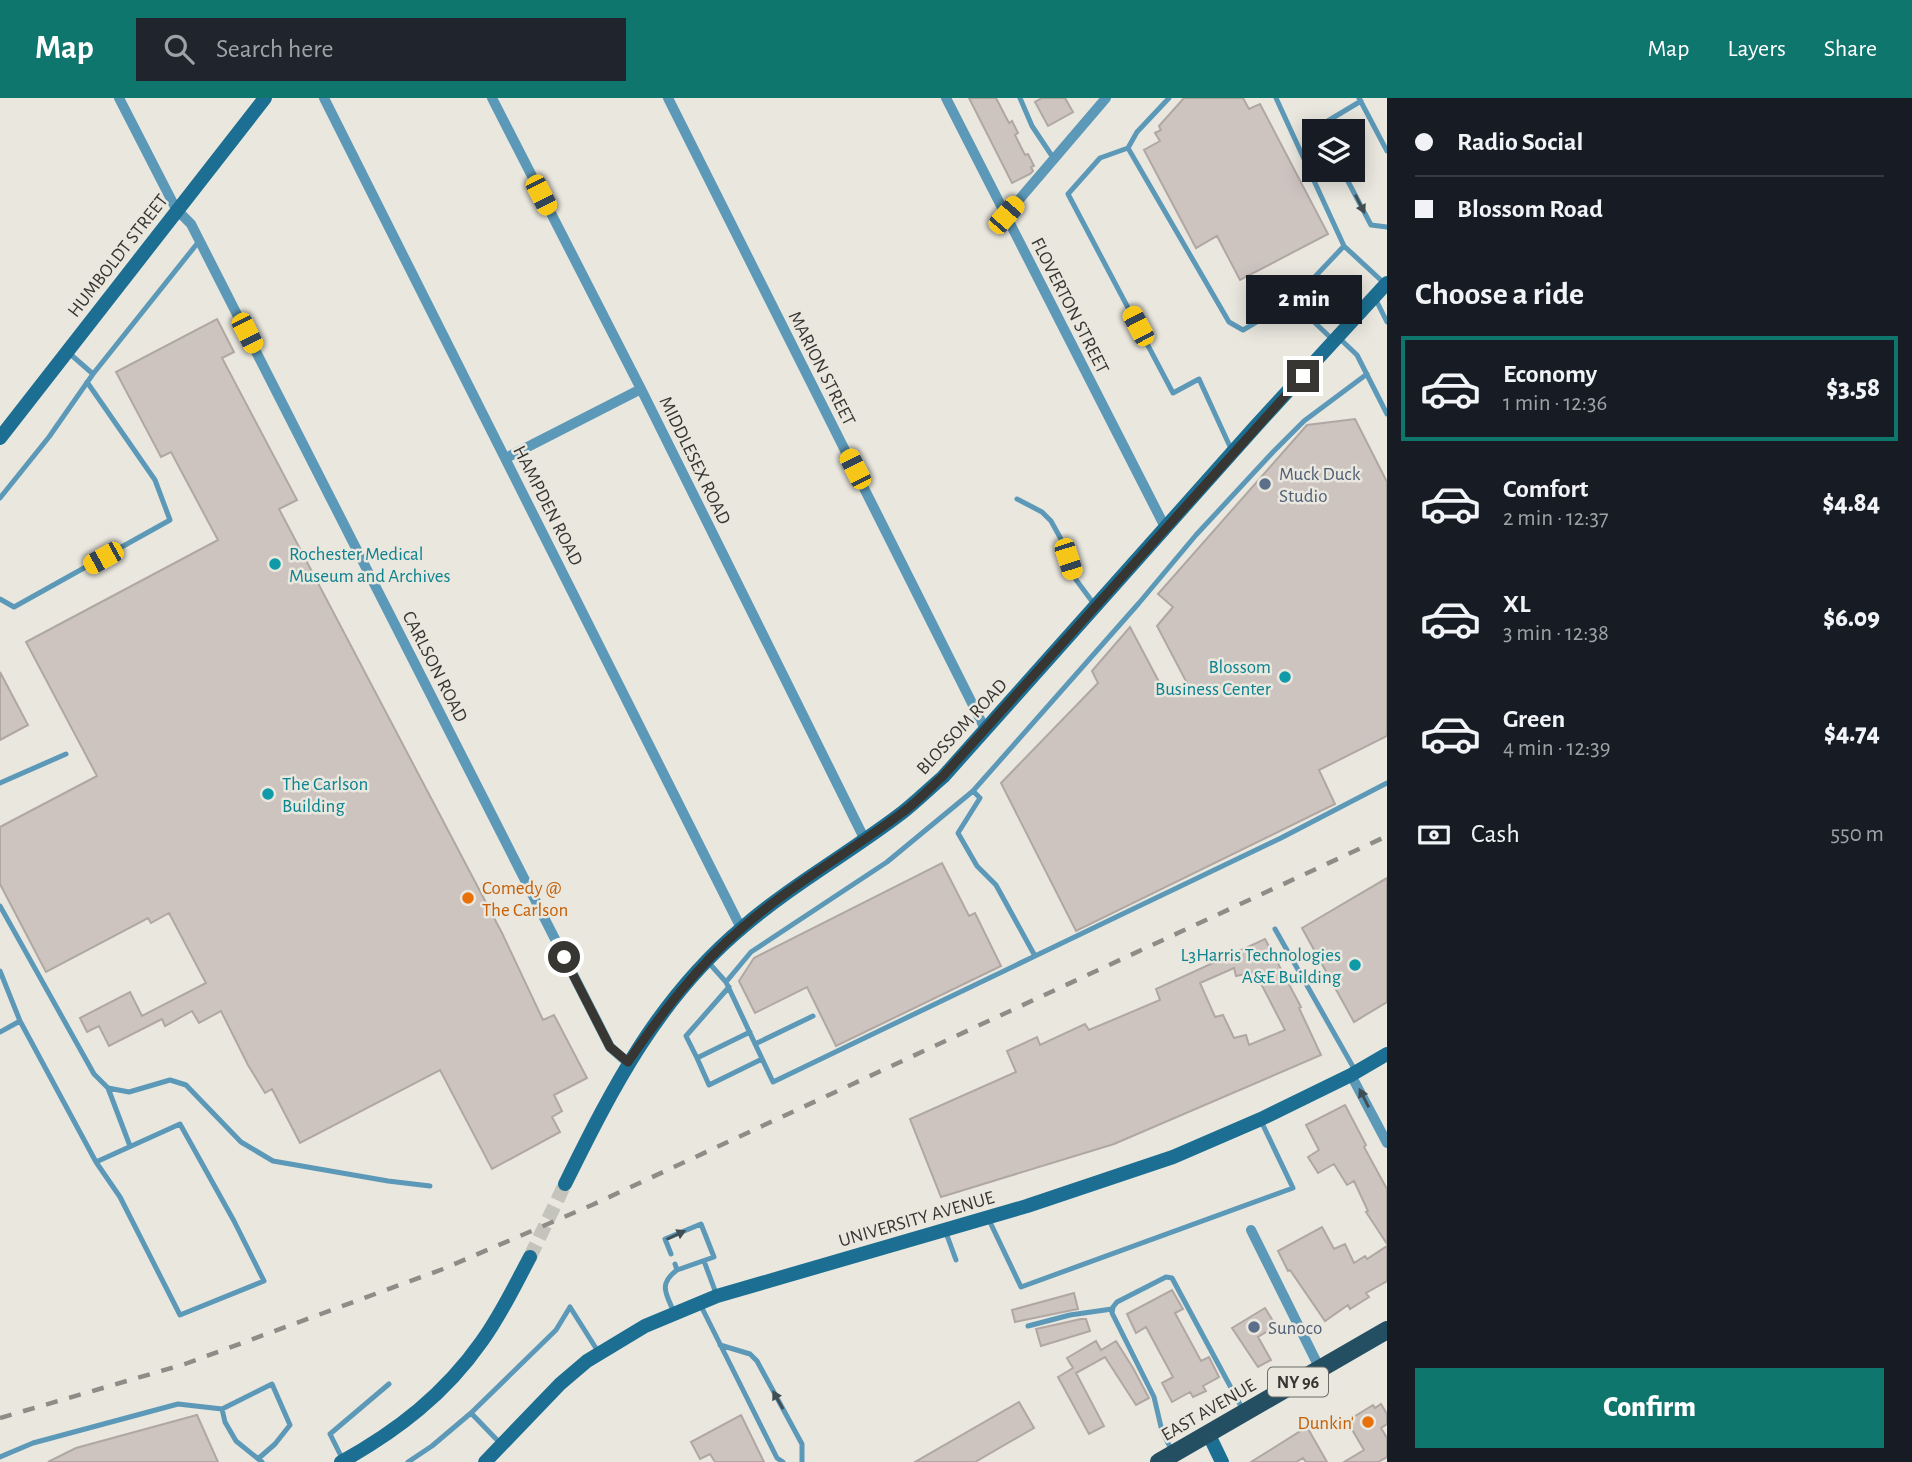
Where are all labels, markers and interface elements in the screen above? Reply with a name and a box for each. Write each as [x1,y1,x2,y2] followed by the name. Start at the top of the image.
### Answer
[136,18,626,81] search box
[160,30,198,68] icon: search
[35,32,94,65] text: Map
[216,36,334,62] text: Search here
[1647,37,1689,61] text: Map
[1727,37,1786,61] text: Layers
[1824,37,1877,61] text: Share
[1302,119,1365,182] map controls
[1302,119,1365,182] button: layers
[1457,129,1583,155] text: Radio Social
[523,172,560,218] car
[64,191,172,321] street label: HUMBOLDT STREET
[985,192,1028,238] car
[1354,195,1366,215] one-way arrow
[1457,196,1603,222] text: Blossom Road
[1027,235,1112,377] street label: FLOVERTON STREET
[1245,274,1361,324] callout: 2 min
[1415,278,1584,310] text: Choose a ride
[1278,288,1330,311] text: 2 min
[1119,303,1158,349] car
[785,308,859,429] street label: MARION STREET
[229,310,266,356] car
[1419,357,1482,420] icon: car
[1287,360,1319,392] route end
[1503,361,1597,387] text: Economy
[1826,375,1880,401] text: $3.58
[1503,392,1607,415] text: 1 min · 12:36
[656,394,734,528] street label: MIDDLESEX ROAD
[509,443,586,569] street label: HAMPDEN ROAD
[837,446,874,492] car
[1279,465,1361,506] place label: Muck Duck Studio
[1419,472,1482,535] icon: car
[1257,476,1273,492] marker: Muck Duck Studio
[1503,476,1588,502] text: Comfort
[1822,490,1880,516] text: $4.84
[1503,507,1609,530] text: 2 min · 12:37
[1052,536,1085,582] car
[80,539,127,577] car
[289,545,451,586] place label: Rochester Medical Museum and Archives
[267,556,283,572] marker: Rochester Medical Museum and Archives
[1419,587,1482,650] icon: car
[1503,591,1530,617] text: XL
[1823,605,1880,631] text: $6.09
[399,608,471,725] street label: CARLSON ROAD
[1503,622,1609,645] text: 3 min · 12:38
[1155,658,1271,699] place label: Blossom Business Center
[1277,669,1293,685] marker: Blossom Business Center
[913,676,1011,778] street label: BLOSSOM ROAD
[1419,702,1482,765] icon: car
[1503,706,1565,732] text: Green
[1824,720,1880,746] text: $4.74
[1503,737,1610,760] text: 4 min · 12:39
[282,775,368,816] place label: The Carlson Building
[260,786,276,802] marker: The Carlson Building
[1415,816,1453,854] icon: cash
[1471,821,1520,847] text: Cash
[1830,823,1884,846] text: 550 m
[482,879,568,920] place label: Comedy @ The Carlson
[460,890,476,906] marker: Comedy @ The Carlson
[548,941,580,973] route start
[1180,946,1342,987] place label: L3Harris Technologies A&E Building
[1347,957,1363,973] marker: L3Harris Technologies A&E Building
[1358,1089,1370,1108] one-way arrow
[837,1188,996,1251] street label: UNIVERSITY AVENUE
[666,1229,687,1240] one-way arrow
[1246,1319,1262,1335] marker: Sunoco
[1268,1319,1322,1338] place label: Sunoco
[1268,1367,1328,1396] road number: NY 96
[1415,1368,1884,1448] button: Confirm
[1158,1376,1259,1445] street label: EAST AVENUE
[772,1390,784,1410] one-way arrow
[1297,1414,1354,1433] place label: Dunkin'
[1360,1414,1376,1430] marker: Dunkin'

